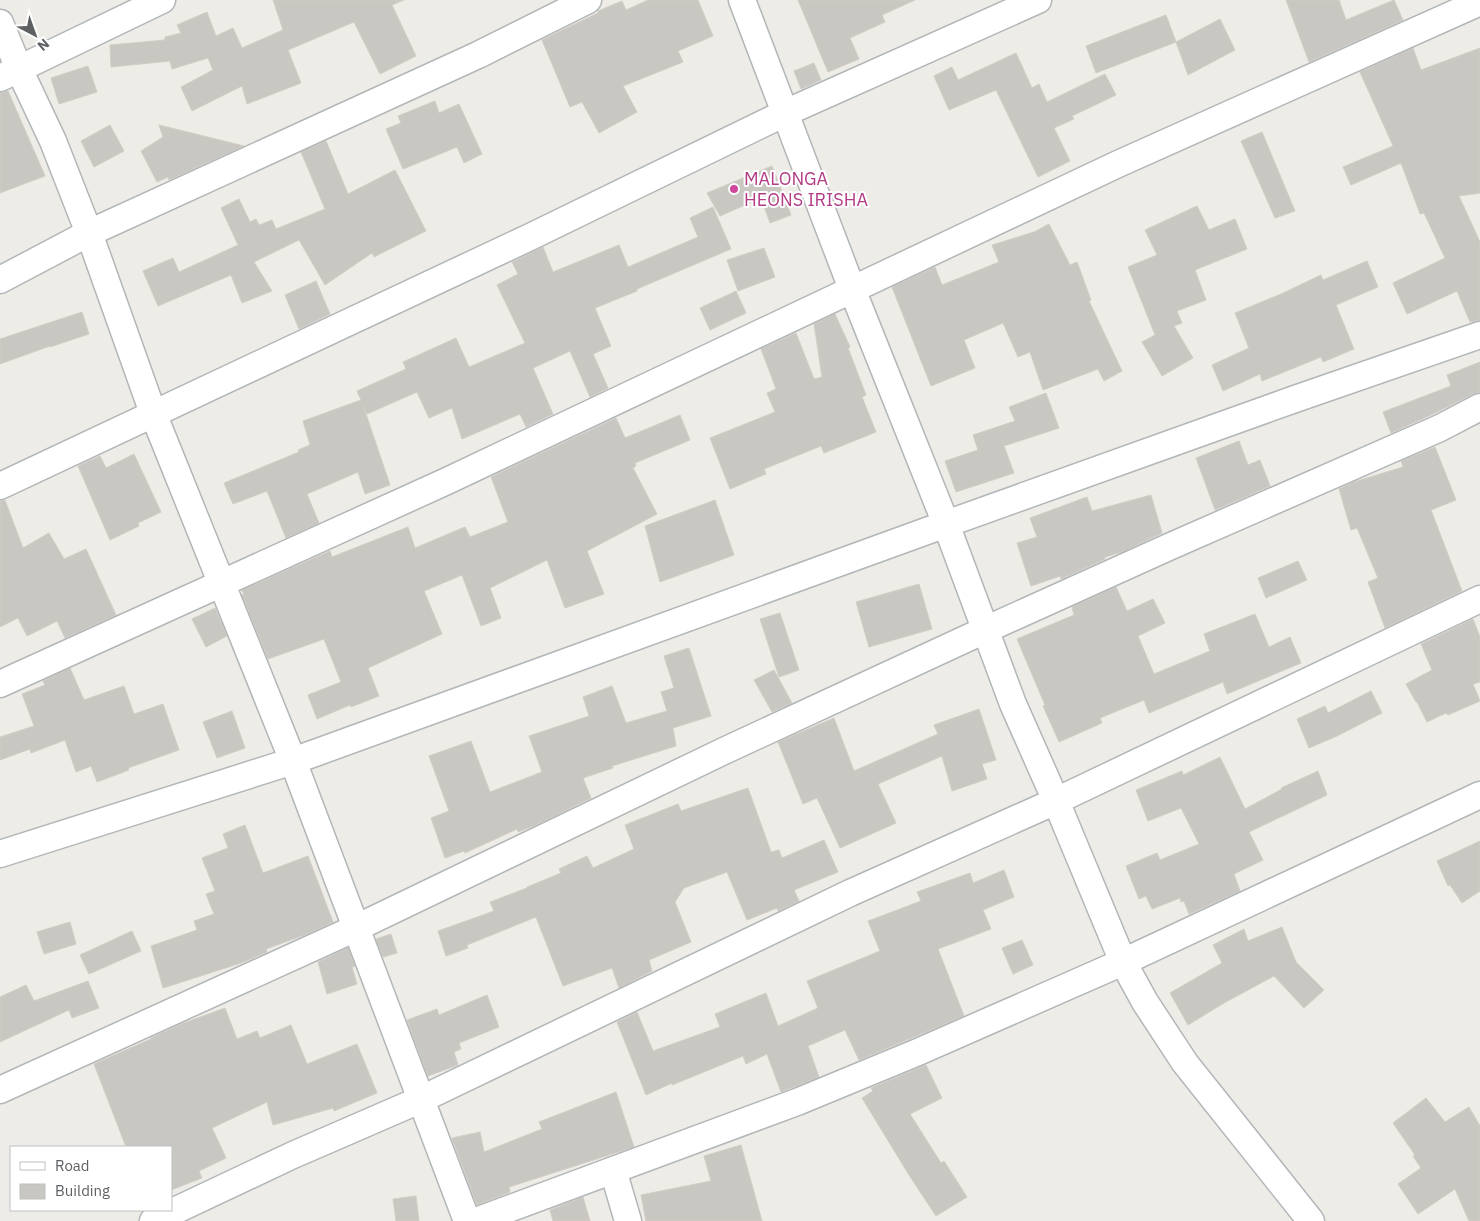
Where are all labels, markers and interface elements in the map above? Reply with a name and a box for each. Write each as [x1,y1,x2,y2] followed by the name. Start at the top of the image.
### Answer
[10,10,60,60] north arrow
[34,35,53,55] text: N
[744,167,868,211] place label: MALONGA HEONS IRISHA
[728,183,740,195] marker: MALONGA HEONS IRISHA
[10,1146,172,1211] legend
[55,1156,90,1175] text: Road
[55,1181,110,1200] text: Building

